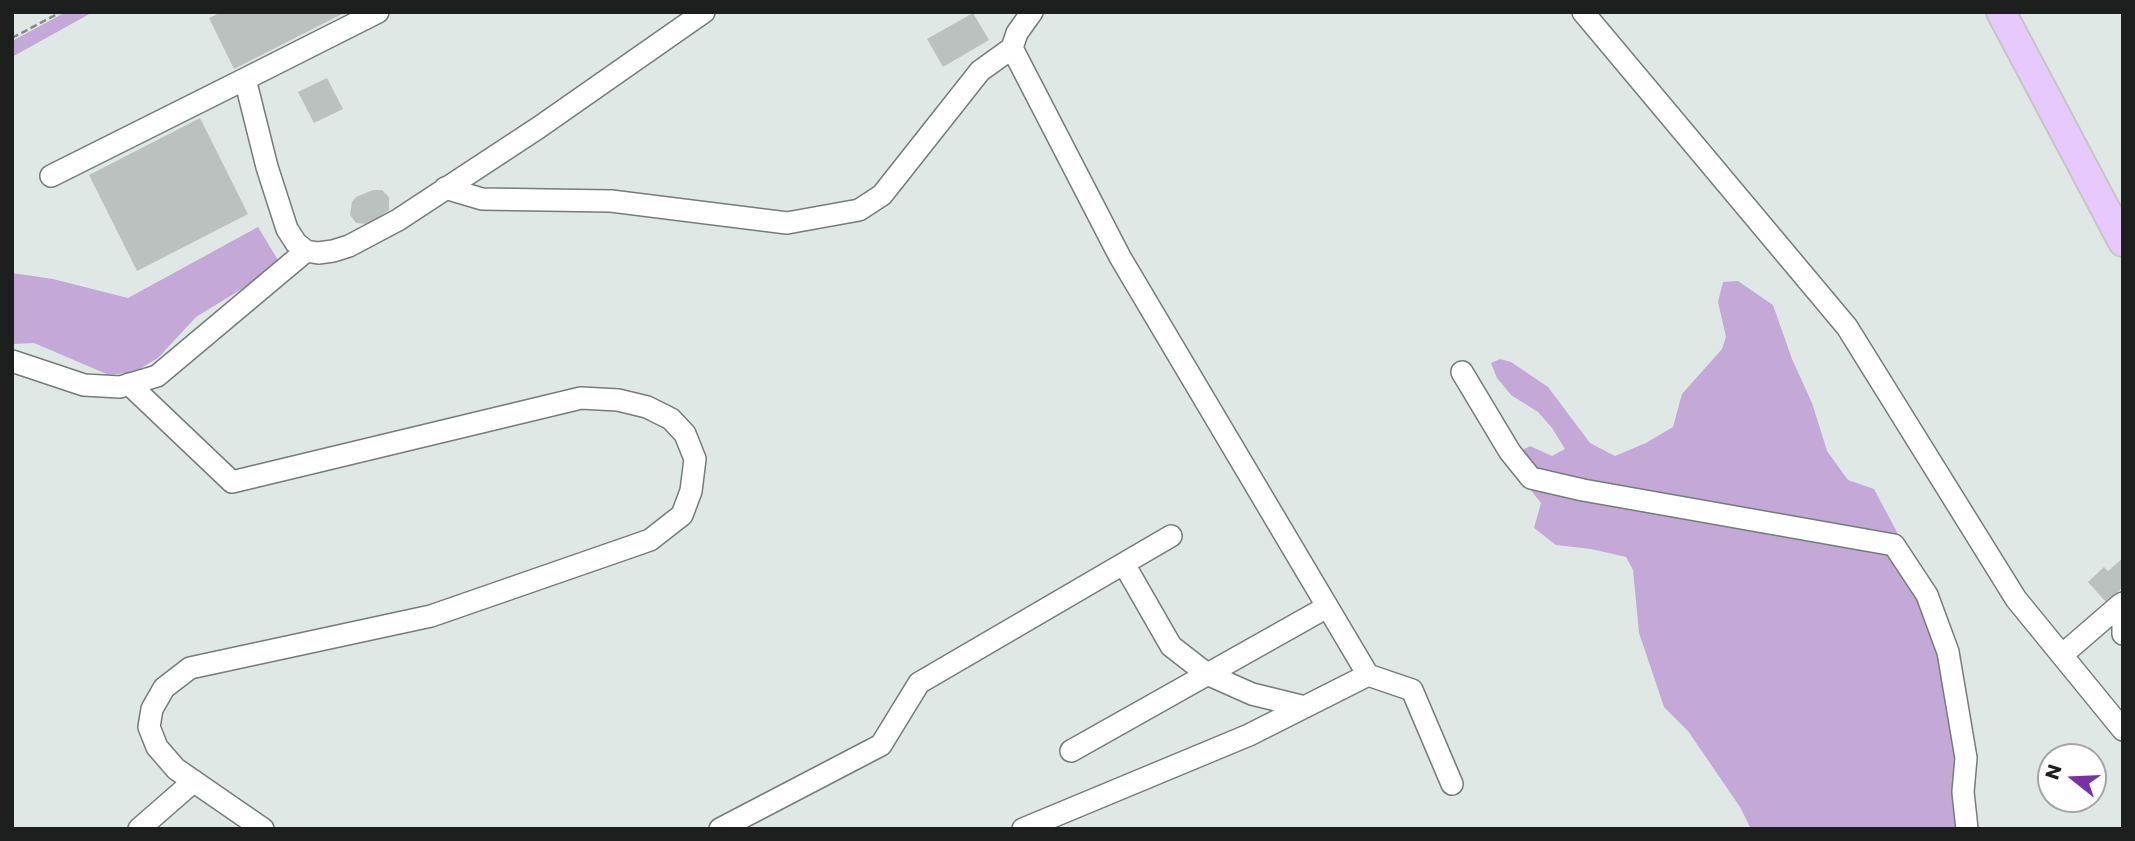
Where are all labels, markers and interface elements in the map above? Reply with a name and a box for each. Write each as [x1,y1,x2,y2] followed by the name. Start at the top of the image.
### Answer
[2037,743,2107,813] north arrow
[2038,761,2069,783] text: N

